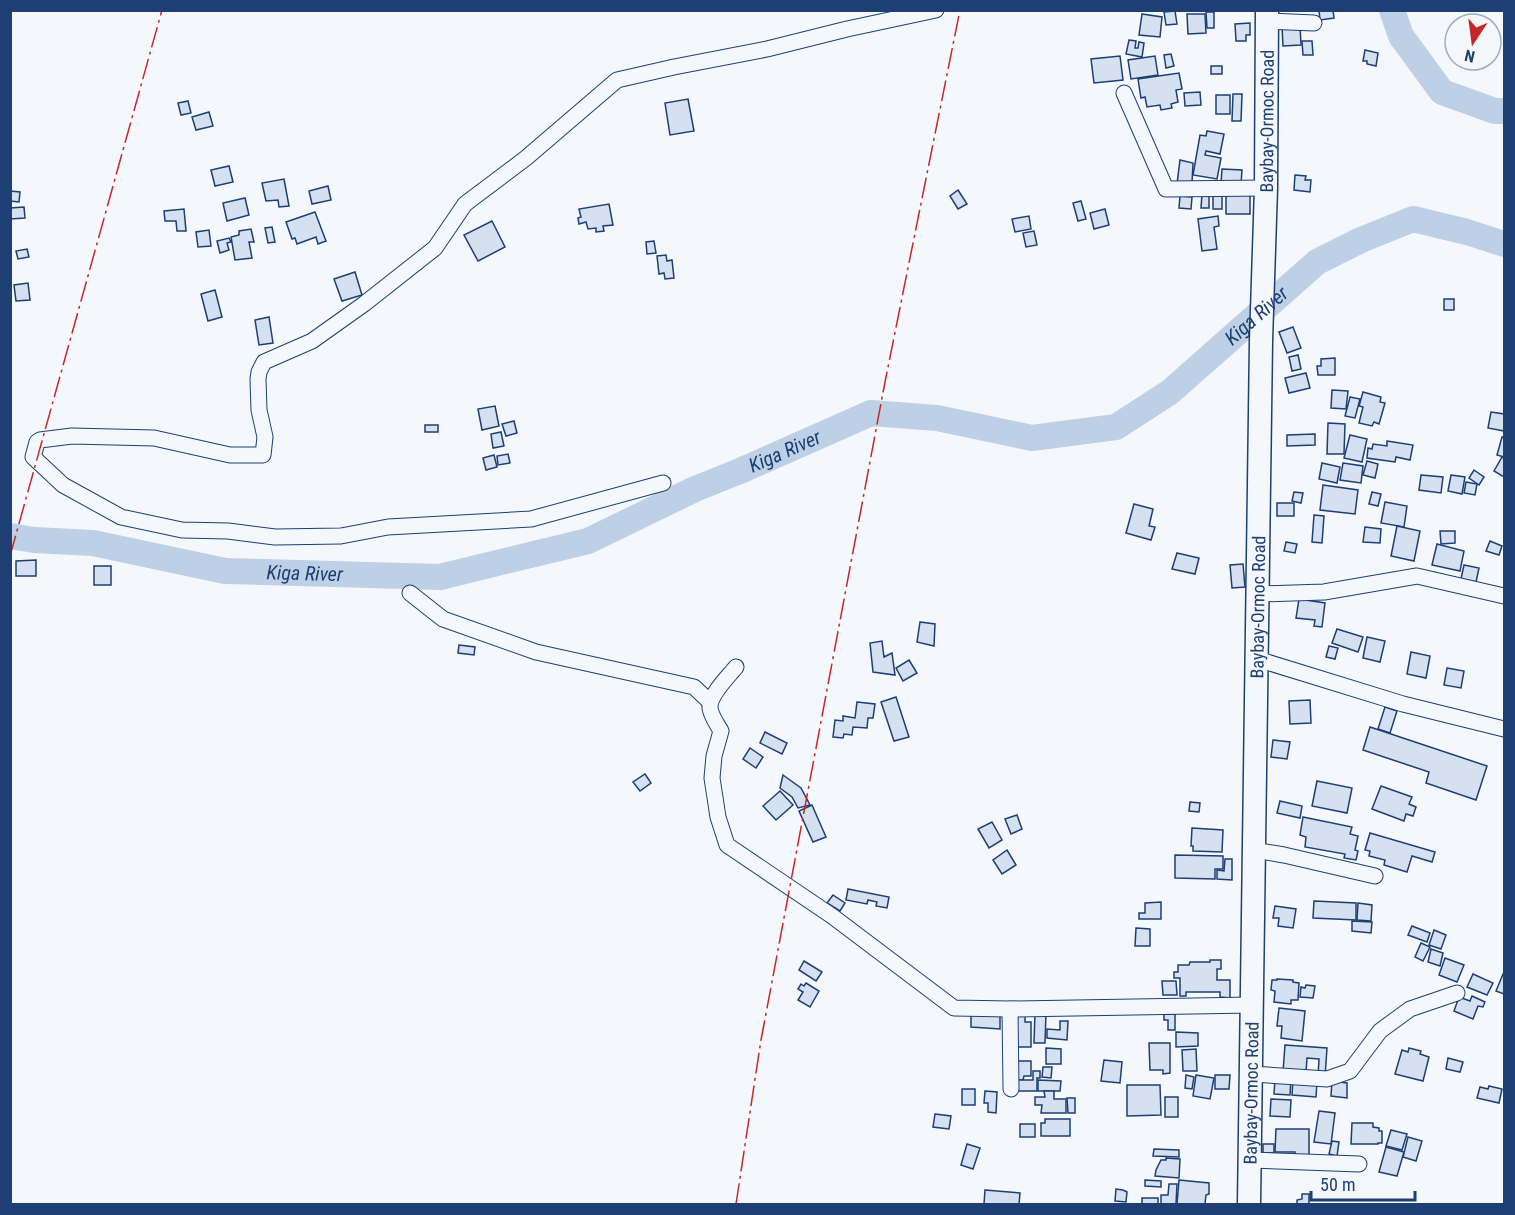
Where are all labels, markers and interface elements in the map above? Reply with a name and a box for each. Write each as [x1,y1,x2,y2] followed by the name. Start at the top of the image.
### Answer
[1443,12,1503,72] north arrow
[1463,46,1477,66] text: N
[1255,50,1277,193] street label: Baybay-Ormoc Road
[1220,281,1294,350] water label: Kiga River
[745,424,825,478] water label: Kiga River
[1246,536,1269,679] street label: Baybay-Ormoc Road
[266,560,344,586] water label: Kiga River
[1239,1021,1262,1165] street label: Baybay-Ormoc Road
[1311,1164,1414,1202] scale bar
[1320,1174,1355,1195] text: 50 m

